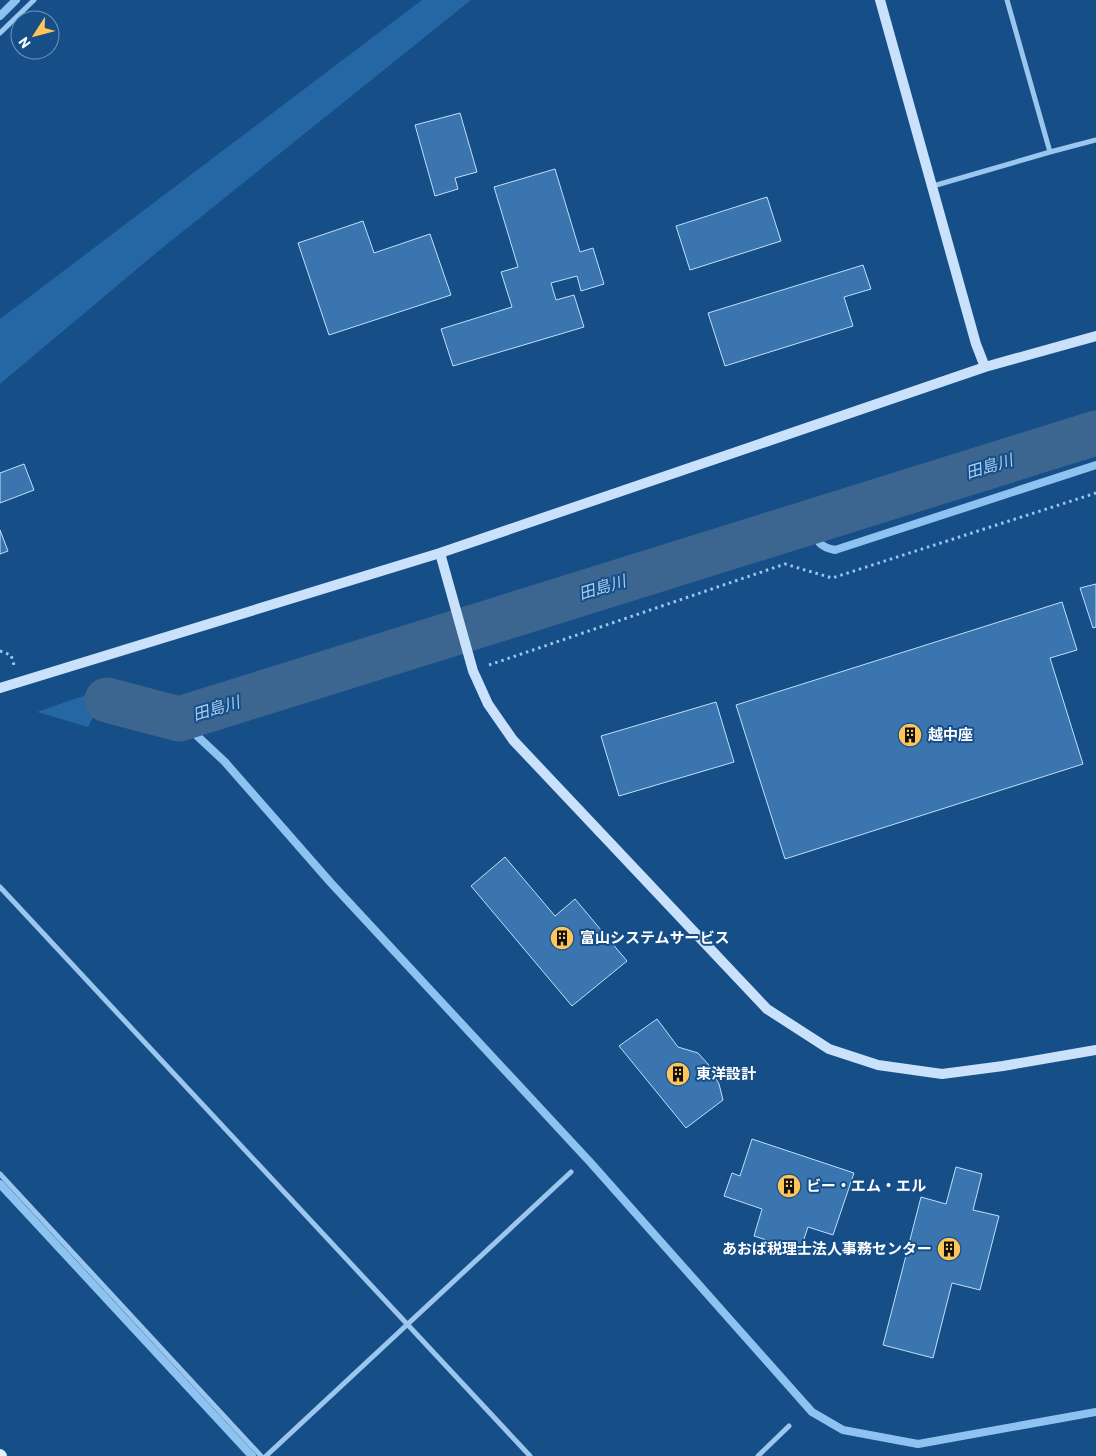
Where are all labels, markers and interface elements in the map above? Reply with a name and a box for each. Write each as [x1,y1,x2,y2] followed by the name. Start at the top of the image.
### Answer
[10,10,60,60] north arrow
[14,34,34,52] text: N
[963,449,1016,482] water label: 田島川
[576,570,629,603] water label: 田島川
[190,691,243,724] water label: 田島川
[897,722,923,748] building icon: 越中座
[928,725,973,743] place label: 越中座
[549,925,575,951] building icon: 富山システムサービス
[580,928,730,946] place label: 富山システムサービス
[665,1061,691,1087] building icon: 東洋設計
[696,1064,756,1082] place label: 東洋設計
[776,1173,802,1199] building icon: ビー・エム・エル
[806,1176,926,1194] place label: ビー・エム・エル
[936,1236,962,1262] building icon: あおば税理士法人事務センター
[722,1239,932,1257] place label: あおば税理士法人事務センター

